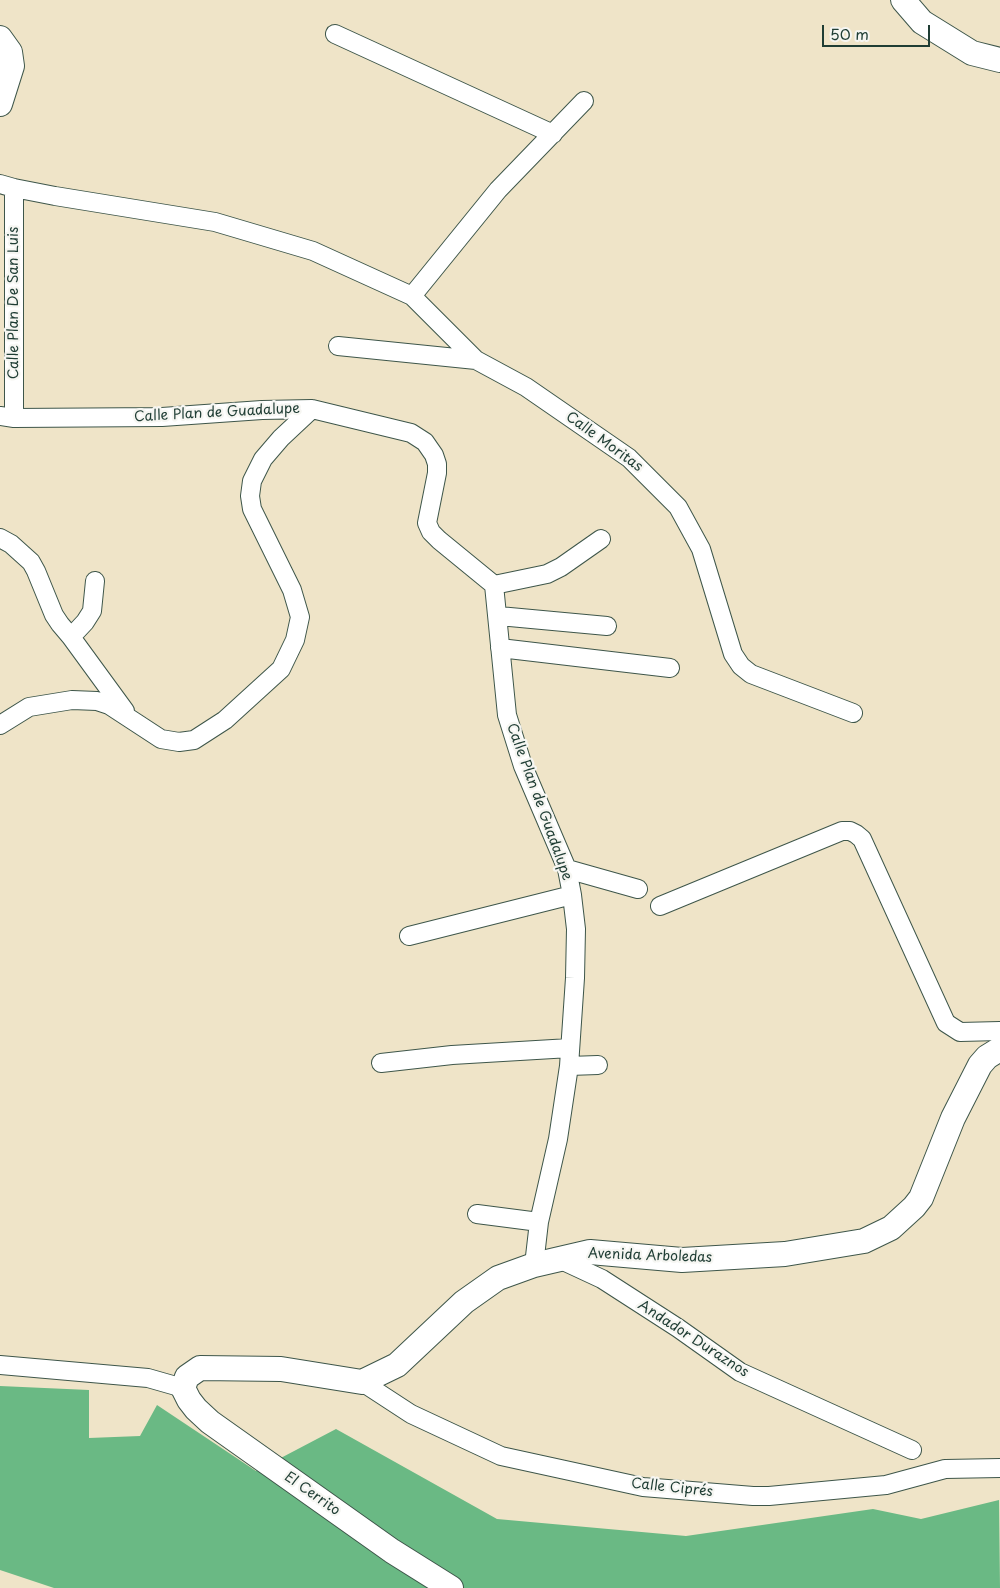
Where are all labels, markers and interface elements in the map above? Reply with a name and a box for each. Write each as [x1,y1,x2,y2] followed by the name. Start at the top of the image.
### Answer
[825,15,932,47] scale bar
[830,22,869,45] text: 50 m
[6,227,22,379] street label: Calle Plan De San Luis
[134,400,300,426] street label: Calle Plan de Guadalupe
[562,409,646,475] street label: Calle Moritas
[503,721,575,883] street label: Calle Plan de Guadalupe
[588,1245,712,1267] street label: Avenida Arboledas
[635,1297,751,1381] street label: Andador Duraznos
[281,1469,343,1519] street label: El Cerrito
[630,1475,714,1501] street label: Calle Ciprés

